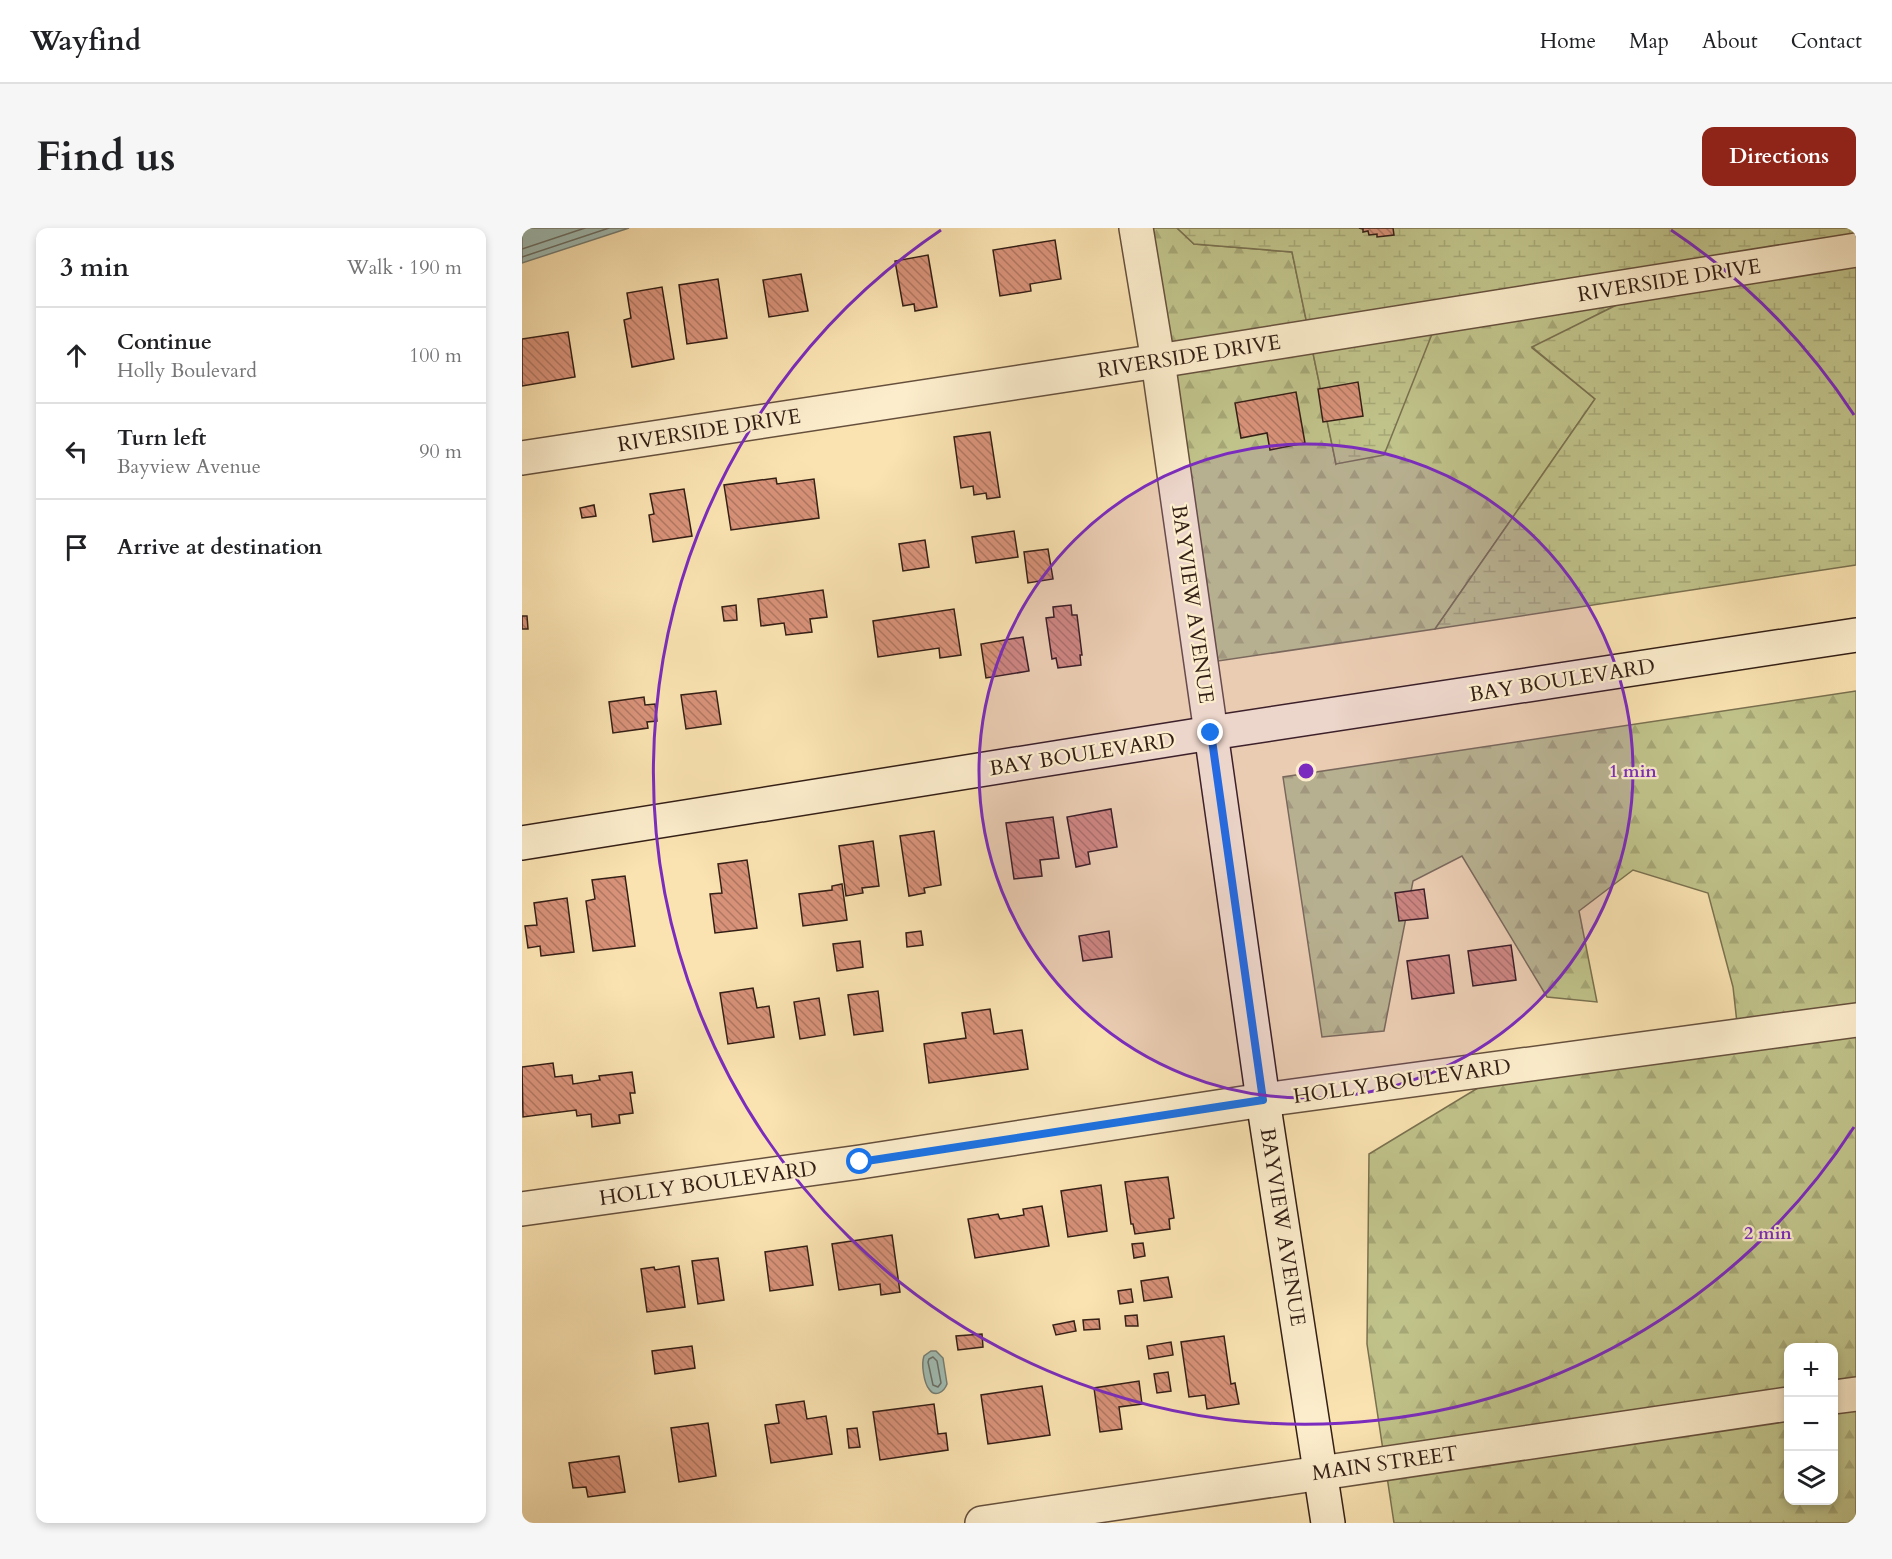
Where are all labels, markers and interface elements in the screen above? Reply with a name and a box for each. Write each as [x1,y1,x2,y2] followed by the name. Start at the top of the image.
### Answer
[30,22,141,60] text: Wayfind
[1540,27,1596,56] text: Home
[1629,27,1669,56] text: Map
[1702,27,1758,56] text: About
[1791,27,1862,56] text: Contact
[1702,127,1856,186] button: Directions
[36,128,176,185] text: Find us
[60,250,129,285] text: 3 min
[1575,252,1763,309] street label: RIVERSIDE DRIVE
[347,254,462,281] text: Walk · 190 m
[117,327,212,357] text: Continue
[1095,328,1283,385] street label: RIVERSIDE DRIVE
[60,339,93,372] icon: ahead
[409,342,462,369] text: 100 m
[117,357,257,384] text: Holly Boulevard
[615,402,803,459] street label: RIVERSIDE DRIVE
[117,423,206,453] text: Turn left
[60,435,93,468] icon: left
[419,438,462,465] text: 90 m
[117,453,261,480] text: Bayview Avenue
[1164,503,1221,705] street label: BAYVIEW AVENUE
[60,531,93,564] icon: arrive
[117,532,322,562] text: Arrive at destination
[1467,651,1657,709] street label: BAY BOULEVARD
[1197,719,1223,745] route end
[987,725,1177,783] street label: BAY BOULEVARD
[1609,759,1657,784] text: 1 min
[1296,761,1316,781] centre of rings
[1291,1052,1513,1111] street label: HOLLY BOULEVARD
[1252,1126,1313,1328] street label: BAYVIEW AVENUE
[846,1148,872,1174] route start
[597,1154,819,1213] street label: HOLLY BOULEVARD
[1744,1221,1792,1246] text: 2 min
[1784,1343,1838,1505] map controls
[1784,1343,1838,1397] button: +
[1784,1397,1838,1451] button: −
[1310,1439,1460,1488] street label: MAIN STREET
[1784,1451,1838,1505] button: layers

